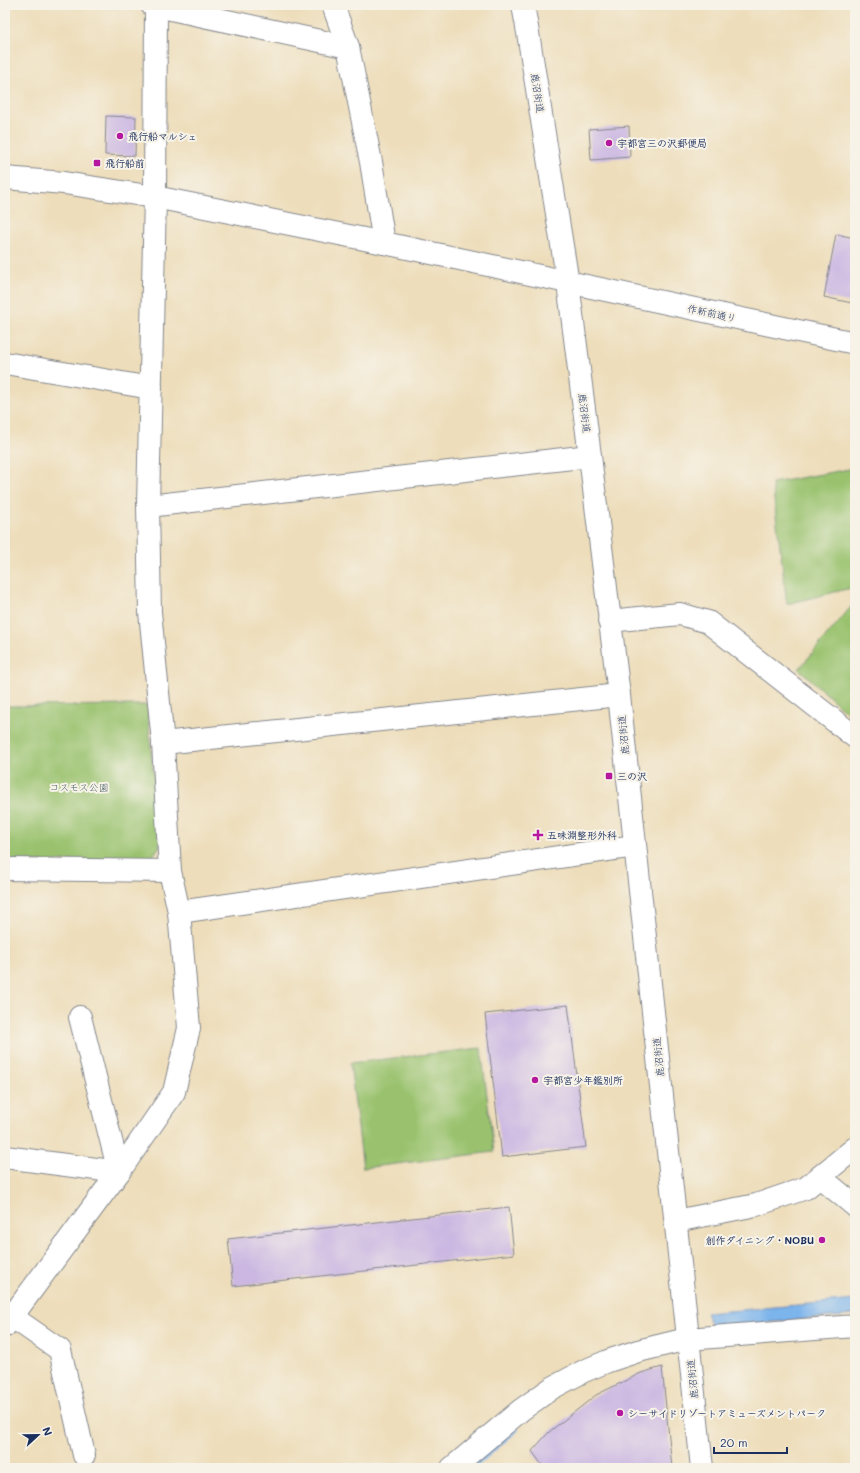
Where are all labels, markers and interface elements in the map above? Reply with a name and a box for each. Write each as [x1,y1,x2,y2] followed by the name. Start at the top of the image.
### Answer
[528,72,548,114] street label: 鹿沼街道
[128,129,197,143] place label: 飛行船マルシェ
[115,131,125,141] marker: 飛行船マルシェ
[617,136,707,150] place label: 宇都宮三の沢郵便局
[604,138,614,148] marker: 宇都宮三の沢郵便局
[105,156,145,170] place label: 飛行船前
[92,158,102,168] marker: 飛行船前
[686,301,738,325] street label: 作新前通り
[576,392,594,434] street label: 鹿沼街道
[614,714,632,756] street label: 鹿沼街道
[617,769,647,783] place label: 三の沢
[604,771,614,781] marker: 三の沢
[49,780,109,794] park label: コスモス公園
[547,828,617,842] place label: 五味淵整形外科
[532,829,544,841] marker: 五味淵整形外科
[649,1036,667,1078] street label: 鹿沼街道
[543,1073,623,1087] place label: 宇都宮少年鑑別所
[530,1075,540,1085] marker: 宇都宮少年鑑別所
[706,1233,814,1247] place label: 創作ダイニング・NOBU
[817,1235,827,1245] marker: 創作ダイニング・NOBU
[683,1358,701,1400] street label: 鹿沼街道
[628,1406,826,1420] place label: シーサイドリゾートアミューズメントパーク
[615,1408,625,1418] marker: シーサイドリゾートアミューズメントパーク
[18,1415,58,1455] north arrow
[39,1424,56,1438] text: N
[714,1429,787,1455] scale bar
[720,1434,748,1450] text: 20 m

